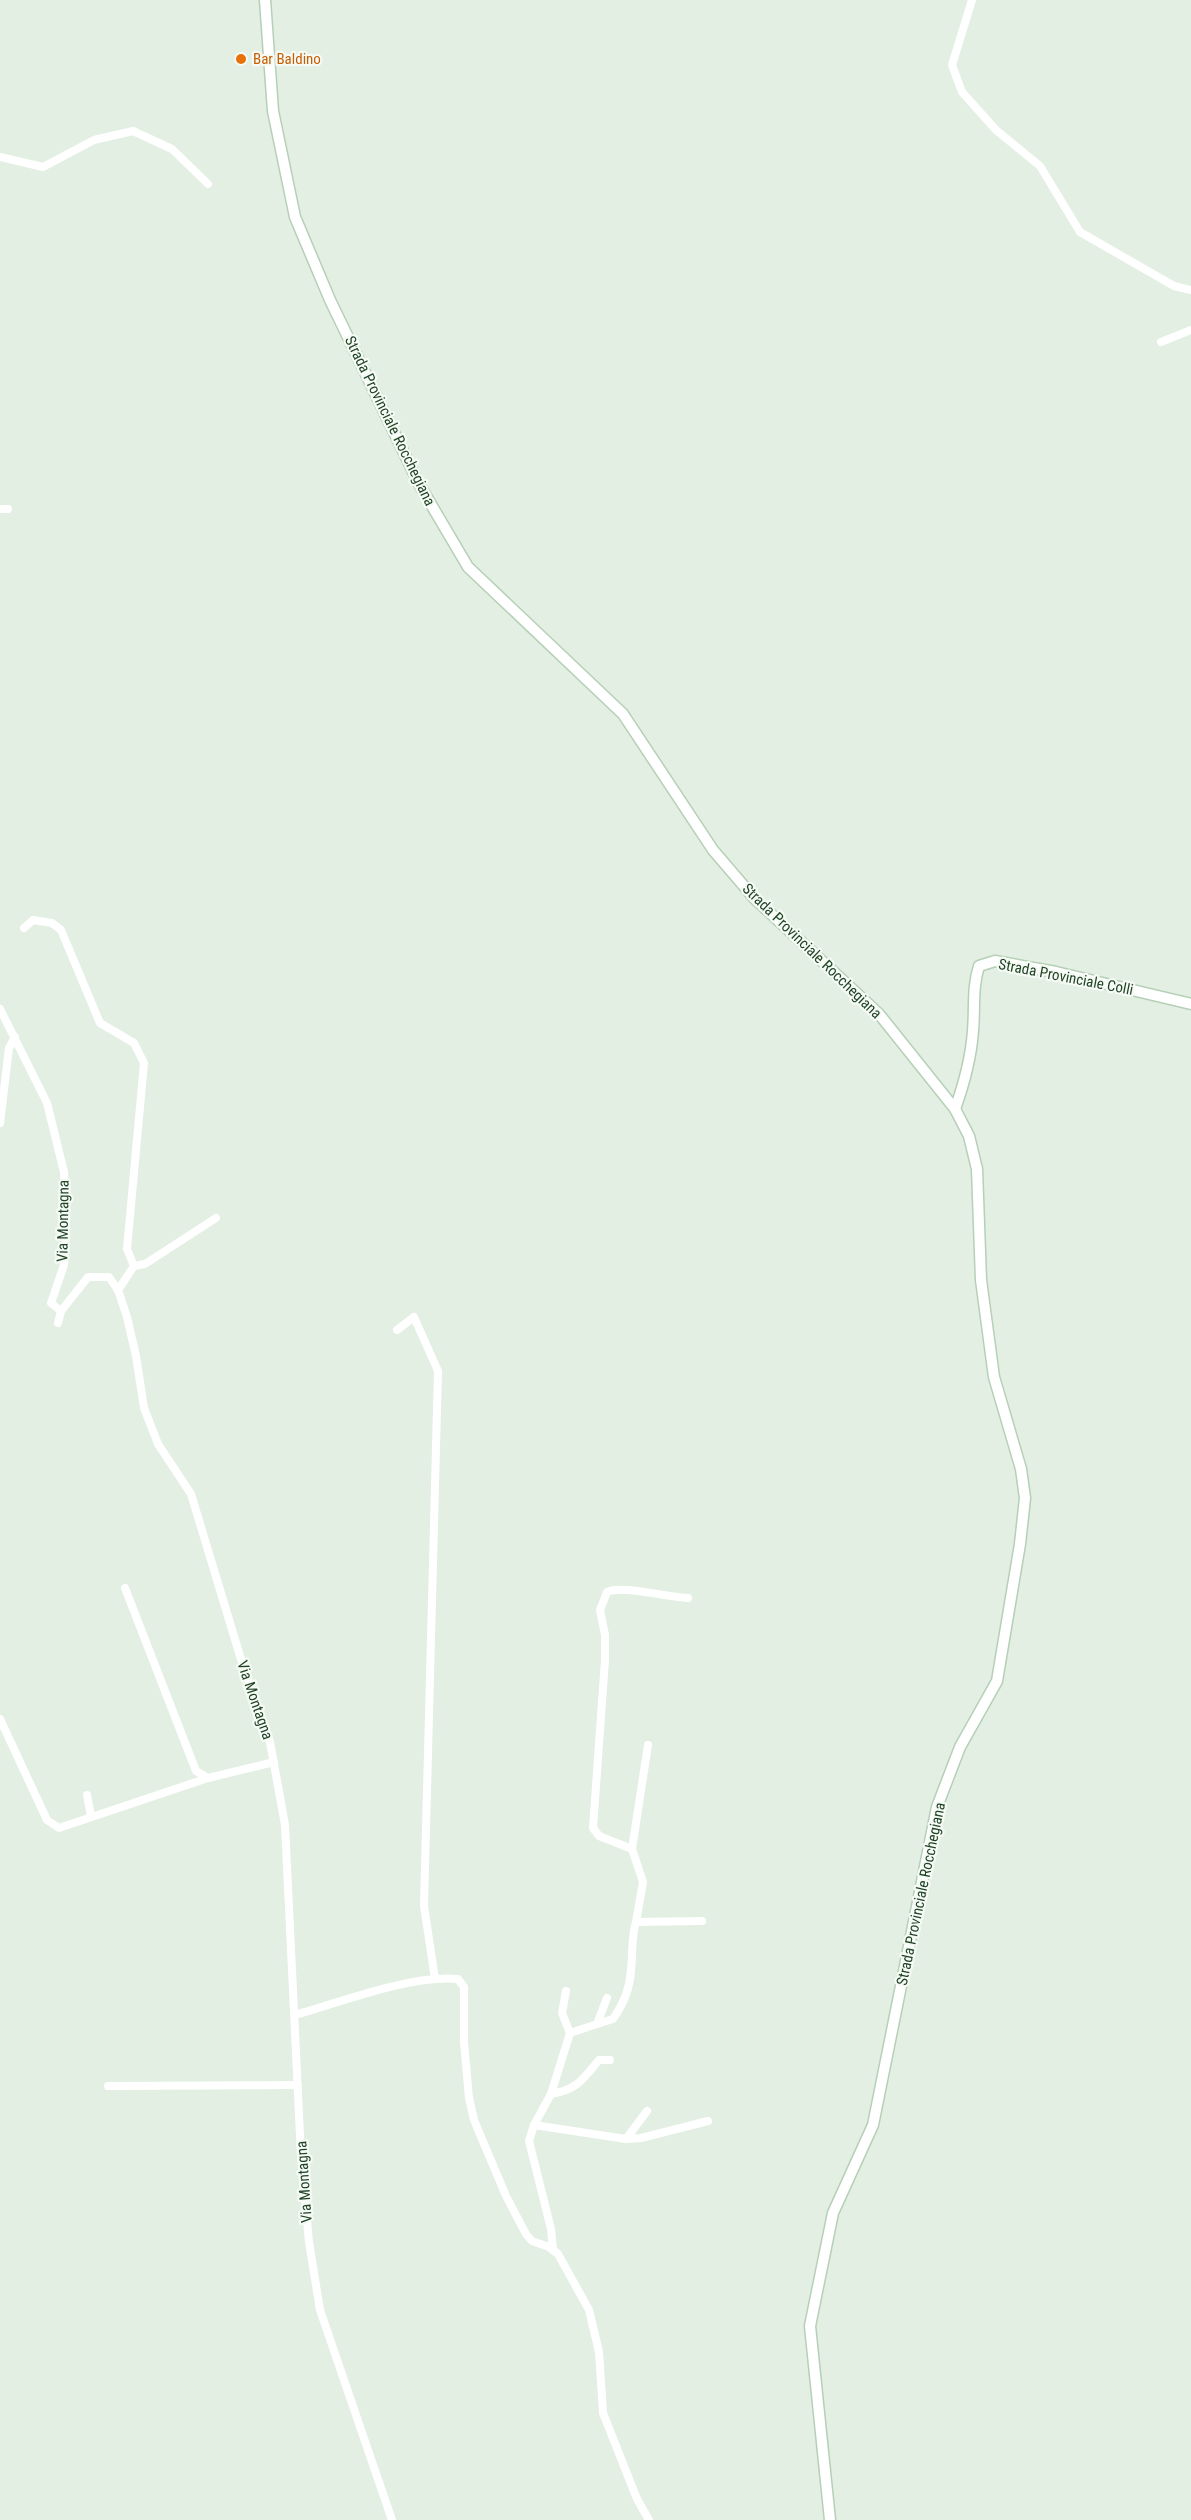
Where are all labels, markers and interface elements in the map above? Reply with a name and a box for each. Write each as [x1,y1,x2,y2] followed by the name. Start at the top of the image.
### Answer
[253,50,321,68] place label: Bar Baldino
[234,52,248,66] marker: Bar Baldino
[341,333,439,509] street label: Strada Provinciale Rocchegiana
[739,880,885,1022] street label: Strada Provinciale Rocchegiana
[997,955,1135,999] street label: Strada Provinciale Colli
[53,1180,73,1262] street label: Via Montagna
[233,1658,277,1742] street label: Via Montagna
[893,1801,949,1987] street label: Strada Provinciale Rocchegiana
[292,2140,316,2224] street label: Via Montagna

